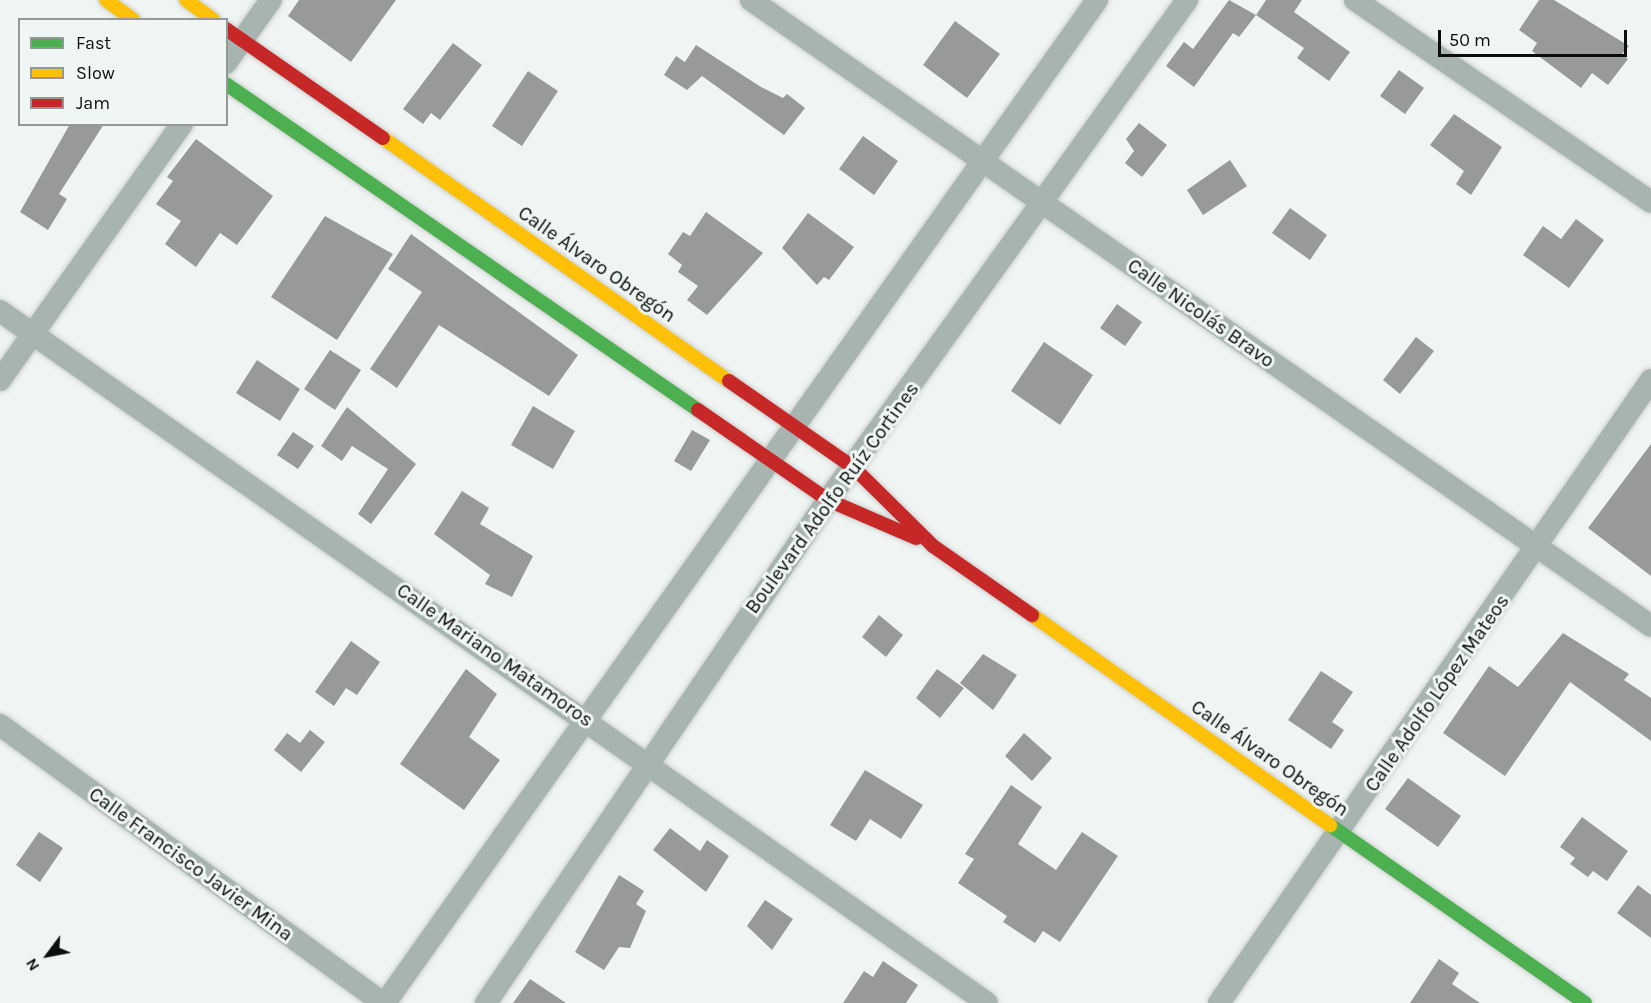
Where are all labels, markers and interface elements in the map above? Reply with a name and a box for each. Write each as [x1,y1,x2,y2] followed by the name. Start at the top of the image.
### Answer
[18,18,228,126] legend
[1441,18,1630,56] scale bar
[1449,29,1491,51] text: 50 m
[76,32,111,54] text: Fast
[76,62,115,84] text: Slow
[76,92,110,114] text: Jam
[513,201,681,327] street label: Calle Álvaro Obregón
[1123,253,1279,373] street label: Calle Nicolás Bravo
[740,378,924,618] street label: Boulevard Adolfo Ruíz Cortines
[392,578,598,732] street label: Calle Mariano Matamoros
[1360,590,1514,796] street label: Calle Adolfo López Mateos
[1186,695,1354,821] street label: Calle Álvaro Obregón
[84,782,298,946] street label: Calle Francisco Javier Mina
[18,925,78,985] north arrow
[21,955,43,975] text: N

